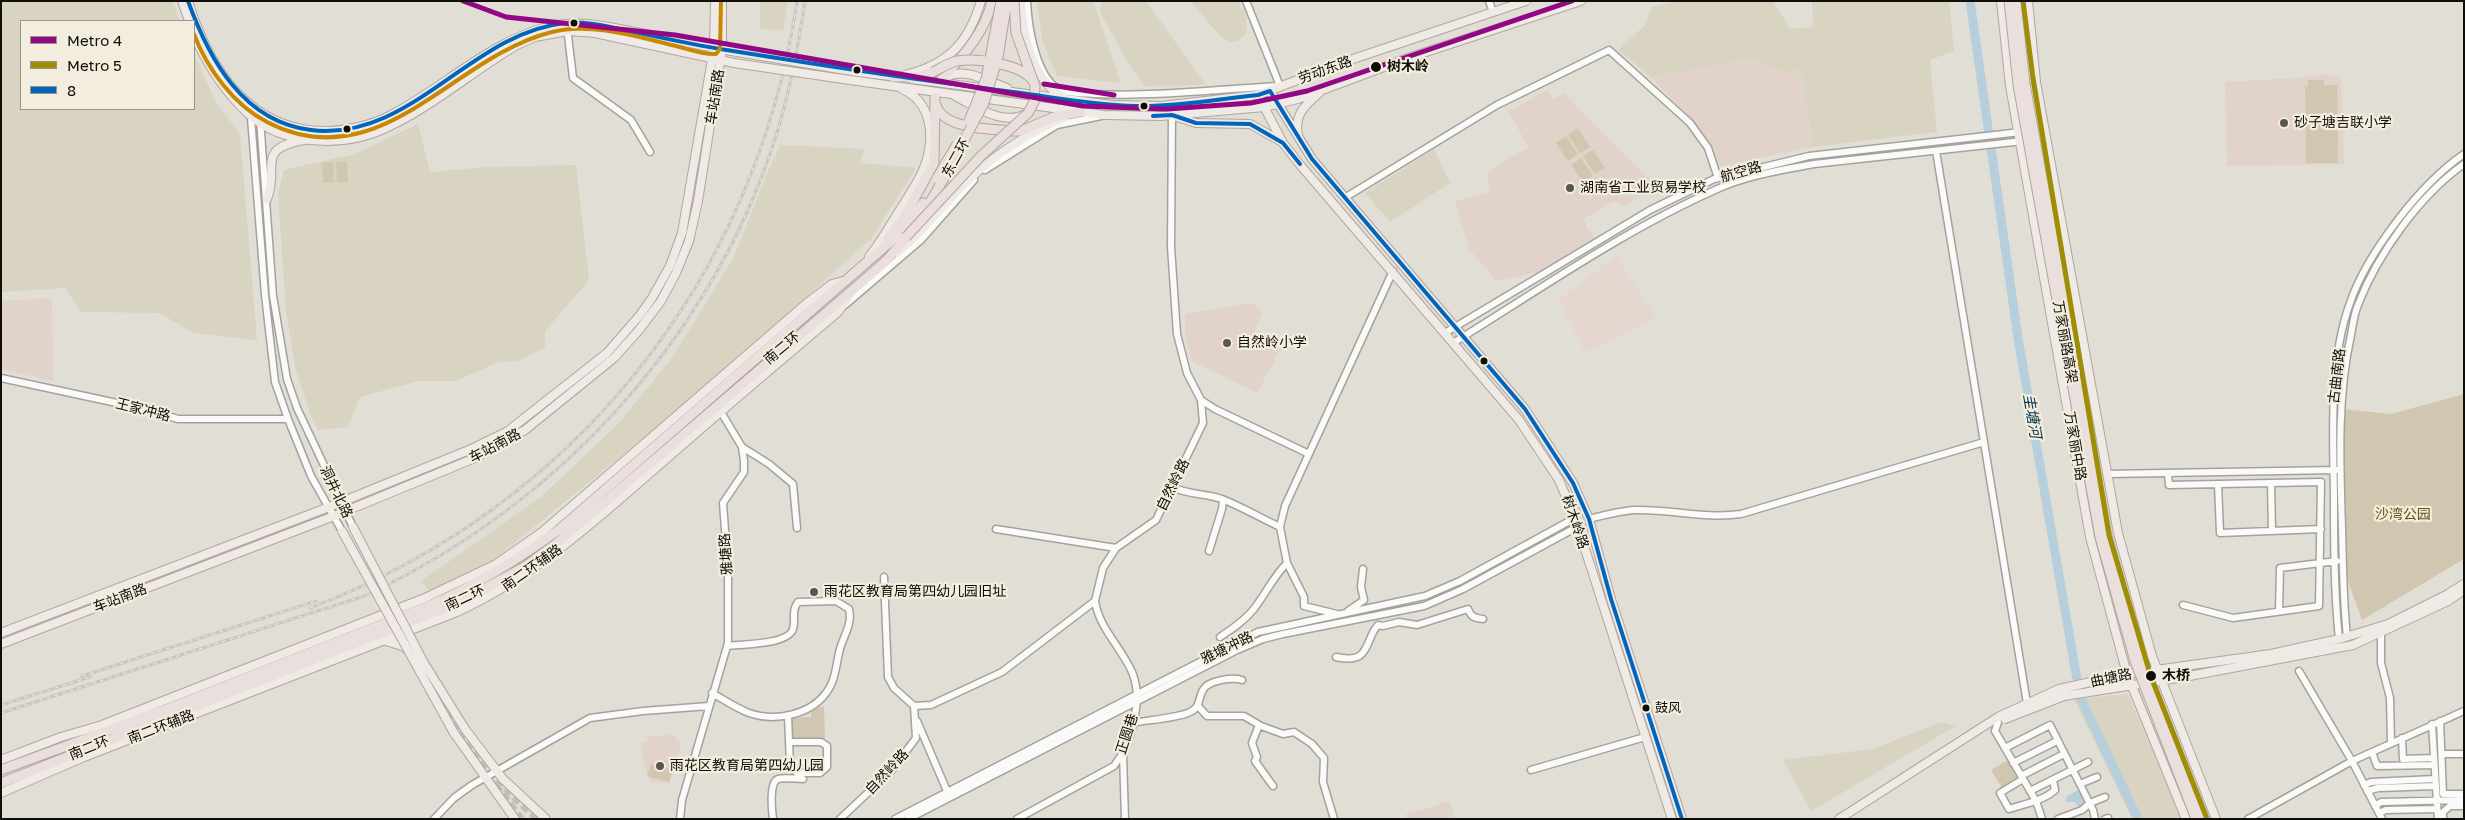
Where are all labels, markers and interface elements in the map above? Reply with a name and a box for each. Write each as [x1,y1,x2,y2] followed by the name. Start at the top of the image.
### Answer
[569,18,579,28] unlabelled marker
[20,20,195,110] legend
[67,31,122,49] text: Metro 4
[1296,53,1354,87] street label: 劳动东路
[67,56,122,74] text: Metro 5
[1387,59,1429,75] place label: 树木岭
[1369,60,1383,74] marker: 树木岭
[852,65,862,75] unlabelled marker
[702,68,728,126] street label: 车站南路
[67,81,76,99] text: 8
[1139,101,1149,111] unlabelled marker
[2294,115,2392,131] place label: 砂子塘吉联小学
[2278,117,2290,129] marker: 砂子塘吉联小学
[342,124,352,134] unlabelled marker
[938,136,974,180] street label: 东二环
[1718,158,1764,186] street label: 航空路
[1580,180,1706,196] place label: 湖南省工业贸易学校
[1564,182,1576,194] marker: 湖南省工业贸易学校
[2049,299,2081,385] street label: 万家丽路高架
[761,328,803,368] street label: 南二环
[1237,335,1307,351] place label: 自然岭小学
[1221,337,1233,349] marker: 自然岭小学
[2325,347,2349,405] street label: 古曲南路
[1479,356,1489,366] unlabelled marker
[2019,392,2045,440] water label: 圭塘河
[114,395,172,425] street label: 王家冲路
[2061,410,2089,482] street label: 万家丽中路
[466,425,524,467] street label: 车站南路
[1153,456,1193,514] street label: 自然岭路
[316,463,356,521] street label: 洞井北路
[1558,493,1592,551] street label: 树木岭路
[2375,507,2431,523] park label: 沙湾公园
[716,532,736,576] street label: 雅塘路
[499,541,565,595] street label: 南二环辅路
[91,580,149,616] street label: 车站南路
[442,582,488,614] street label: 南二环
[824,584,1006,600] place label: 雨花区教育局第四幼儿园旧址
[808,586,820,598] marker: 雨花区教育局第四幼儿园旧址
[1198,628,1256,668] street label: 雅塘冲路
[2089,665,2133,691] street label: 曲塘路
[2162,668,2190,684] place label: 木桥
[2144,669,2158,683] marker: 木桥
[1655,700,1681,716] place label: 鼓风
[1641,703,1651,713] marker: 鼓风
[125,707,197,747] street label: 南二环辅路
[1113,711,1141,757] street label: 正圆巷
[66,732,112,764] street label: 南二环
[862,746,912,798] street label: 自然岭路
[670,758,824,774] place label: 雨花区教育局第四幼儿园
[654,760,666,772] marker: 雨花区教育局第四幼儿园

